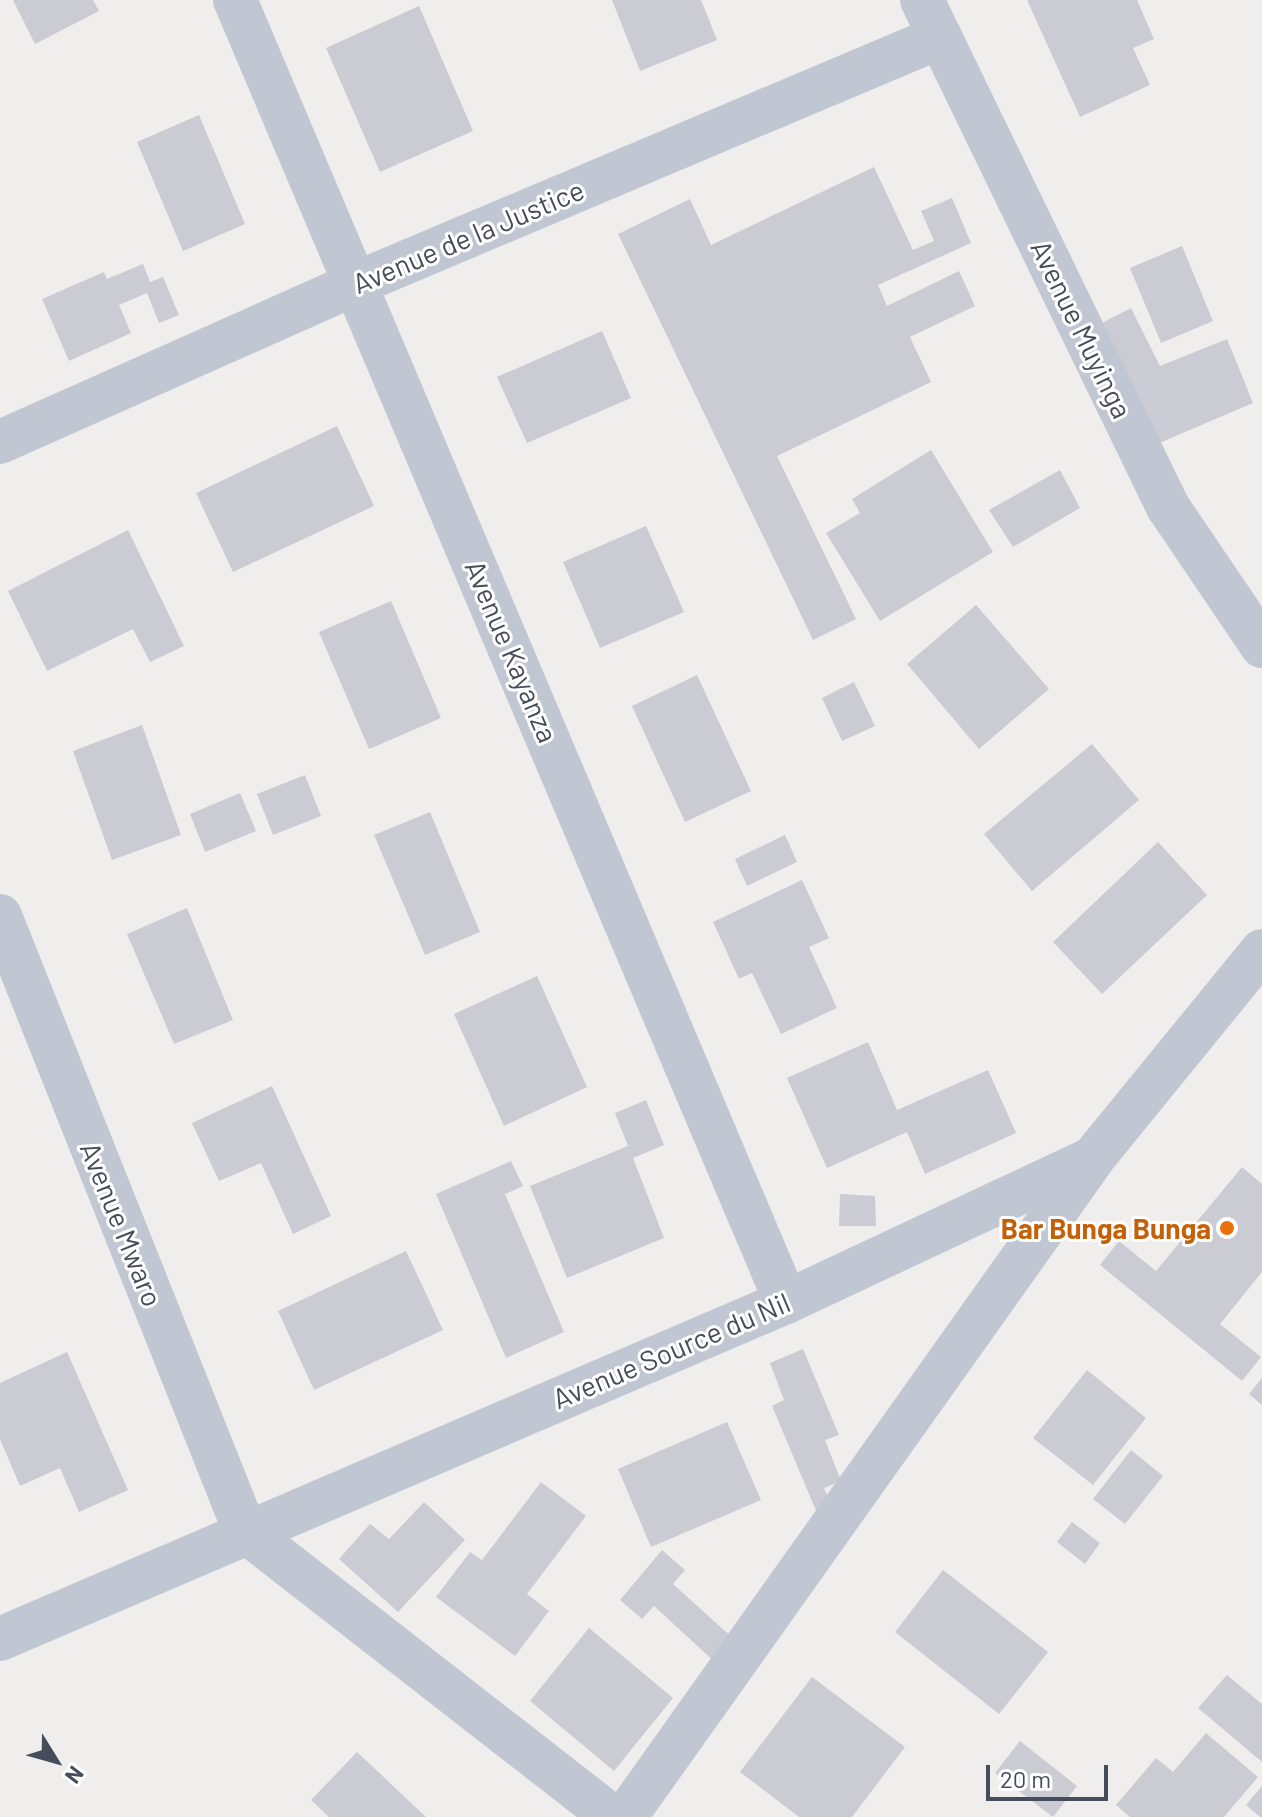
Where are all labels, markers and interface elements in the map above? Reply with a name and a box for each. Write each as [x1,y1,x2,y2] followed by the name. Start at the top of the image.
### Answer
[347,172,589,300] street label: Avenue de la Justice
[1024,234,1140,424] street label: Avenue Muyinga
[459,555,565,747] street label: Avenue Kayanza
[74,1137,170,1311] street label: Avenue Mwaro
[1001,1211,1211,1245] place label: Bar Bunga Bunga
[1218,1219,1236,1237] marker: Bar Bunga Bunga
[547,1285,795,1415] street label: Avenue Source du Nil
[16,1721,96,1801] north arrow
[990,1749,1112,1799] scale bar
[60,1762,90,1789] text: N
[1000,1764,1051,1793] text: 20 m

